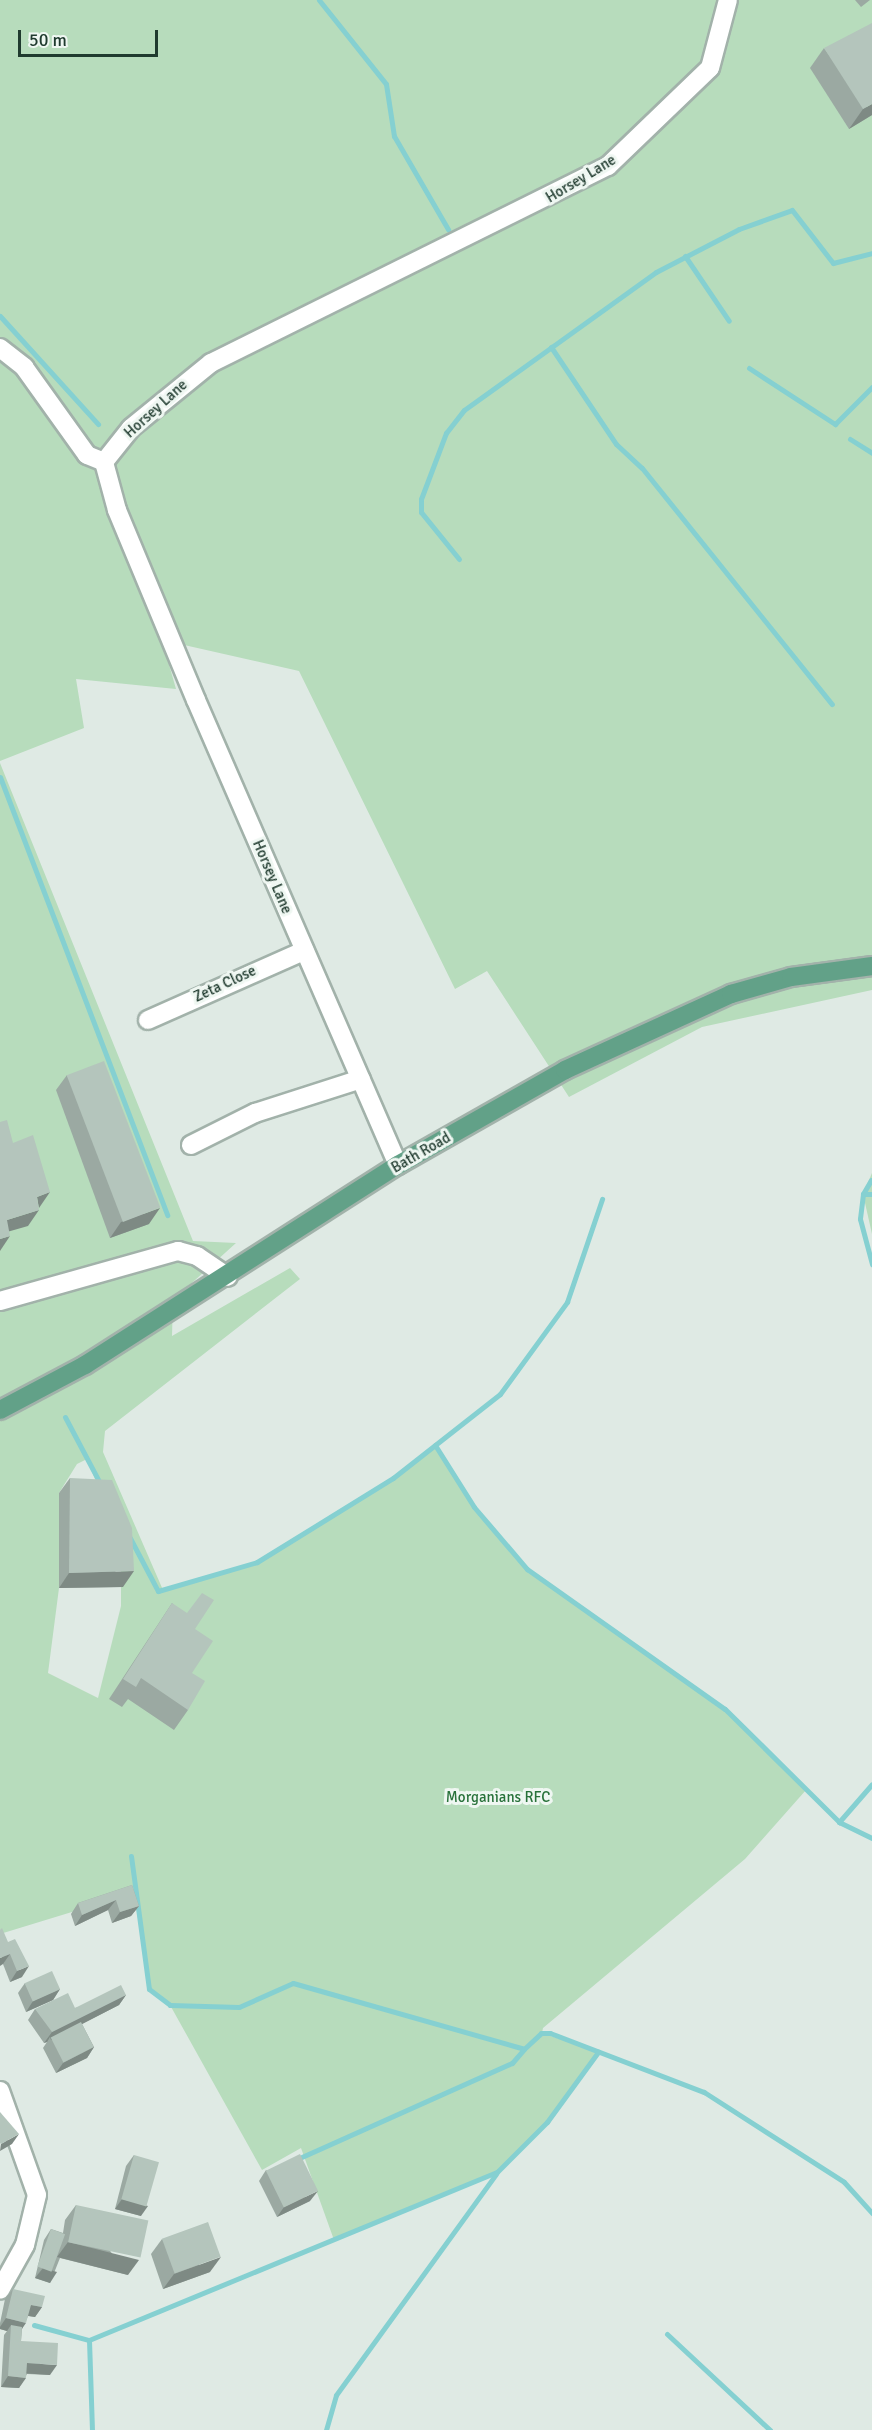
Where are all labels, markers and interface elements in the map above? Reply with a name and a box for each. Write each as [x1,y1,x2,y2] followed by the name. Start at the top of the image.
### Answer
[21,18,160,56] scale bar
[29,29,67,51] text: 50 m
[543,151,619,207] street label: Horsey Lane
[121,376,191,442] street label: Horsey Lane
[248,837,296,917] street label: Horsey Lane
[191,962,259,1006] street label: Zeta Close
[388,1129,454,1177] street label: Bath Road
[446,1789,550,1807] park label: Morganians RFC

